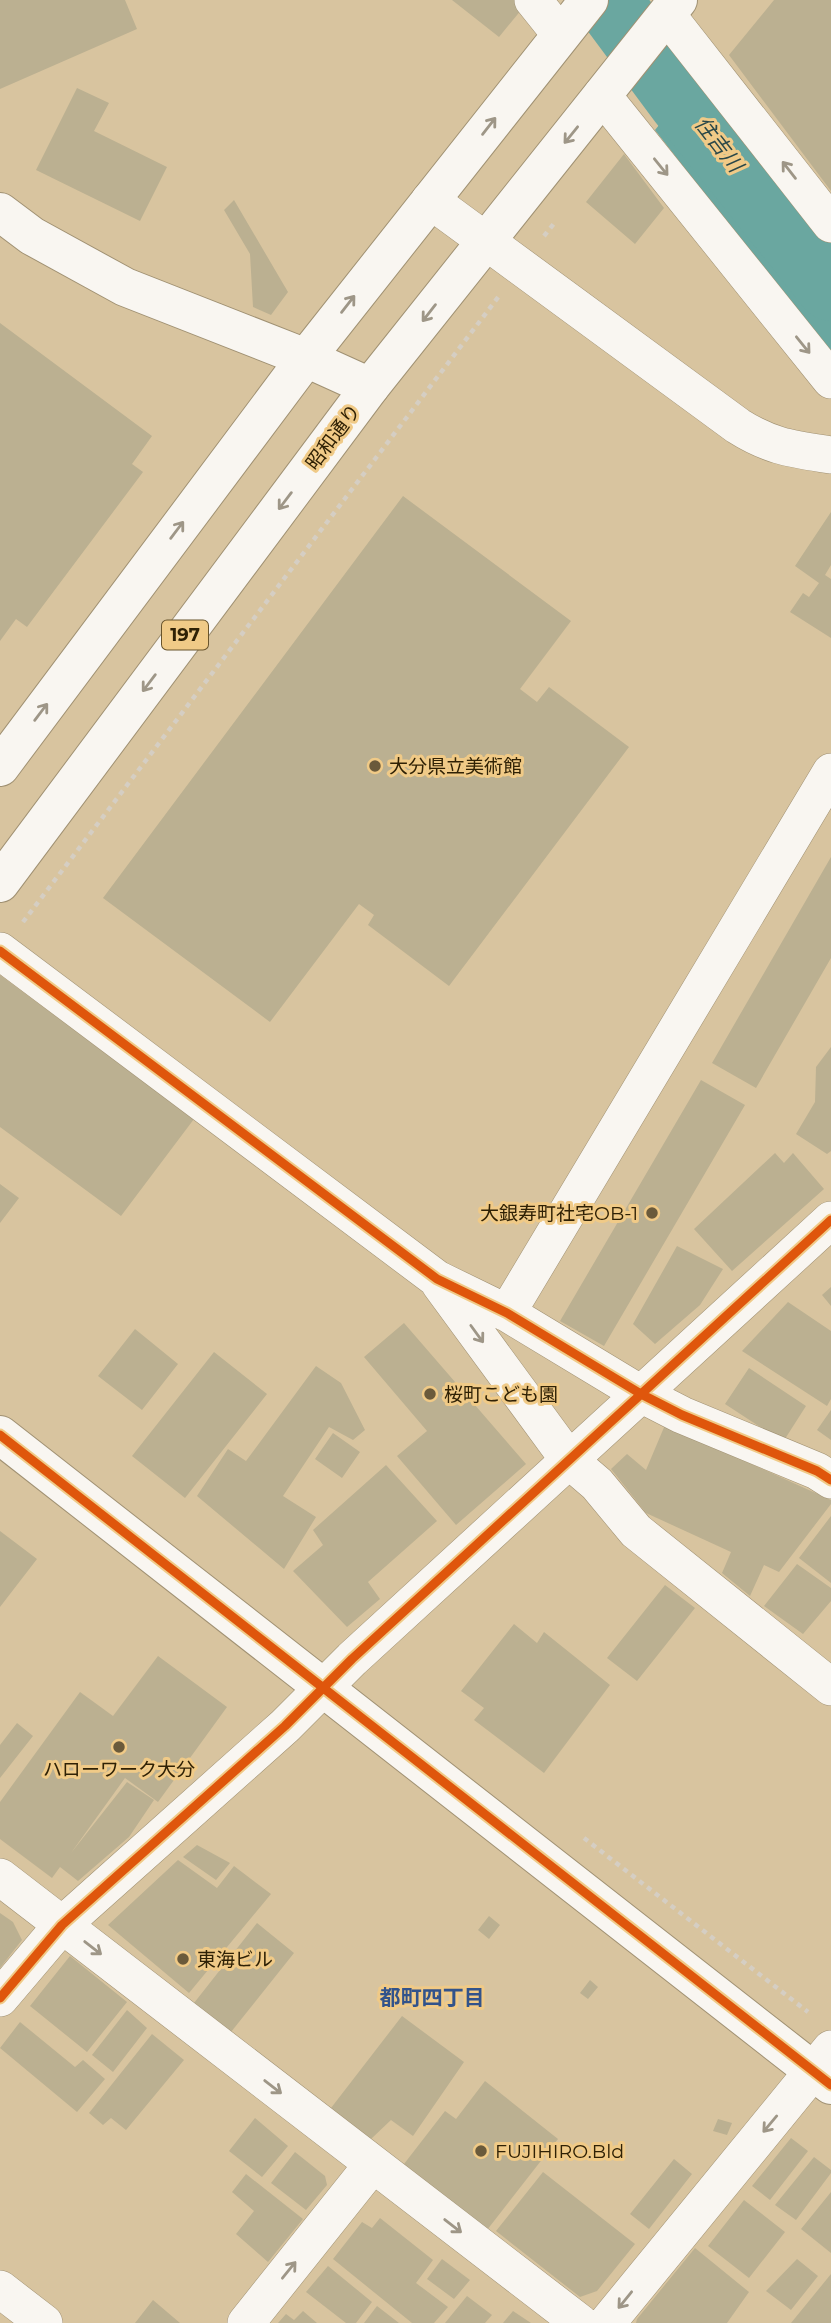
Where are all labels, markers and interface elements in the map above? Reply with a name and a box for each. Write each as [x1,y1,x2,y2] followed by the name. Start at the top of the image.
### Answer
[690,111,749,178] water label: 住吉川
[481,117,497,135] one-way arrow
[563,125,578,143] one-way arrow
[653,158,668,176] one-way arrow
[781,162,796,180] one-way arrow
[340,295,355,314] one-way arrow
[421,303,437,321] one-way arrow
[795,335,810,354] one-way arrow
[301,400,365,474] street label: 昭和通り
[278,491,292,510] one-way arrow
[169,520,184,539] one-way arrow
[162,620,208,650] road number: 197
[142,673,156,692] one-way arrow
[34,703,48,722] one-way arrow
[389,755,522,778] place label: 大分県立美術館
[367,758,383,774] marker: 大分県立美術館
[480,1202,638,1225] place label: 大銀寿町社宅OB-1
[644,1205,660,1221] marker: 大銀寿町社宅OB-1
[470,1324,484,1343] one-way arrow
[444,1383,558,1406] place label: 桜町こども園
[422,1386,438,1402] marker: 桜町こども園
[111,1739,127,1755] marker: ハローワーク大分
[43,1758,195,1781] place label: ハローワーク大分
[83,1941,102,1956] one-way arrow
[197,1948,273,1971] place label: 東海ビル
[175,1951,191,1967] marker: 東海ビル
[380,1985,485,2010] district label: 都町四丁目
[263,2079,282,2094] one-way arrow
[762,2115,778,2133] one-way arrow
[495,2140,624,2163] place label: FUJIHIRO.Bld
[473,2143,489,2159] marker: FUJIHIRO.Bld
[444,2218,462,2233] one-way arrow
[281,2261,297,2279] one-way arrow
[618,2290,633,2308] one-way arrow

